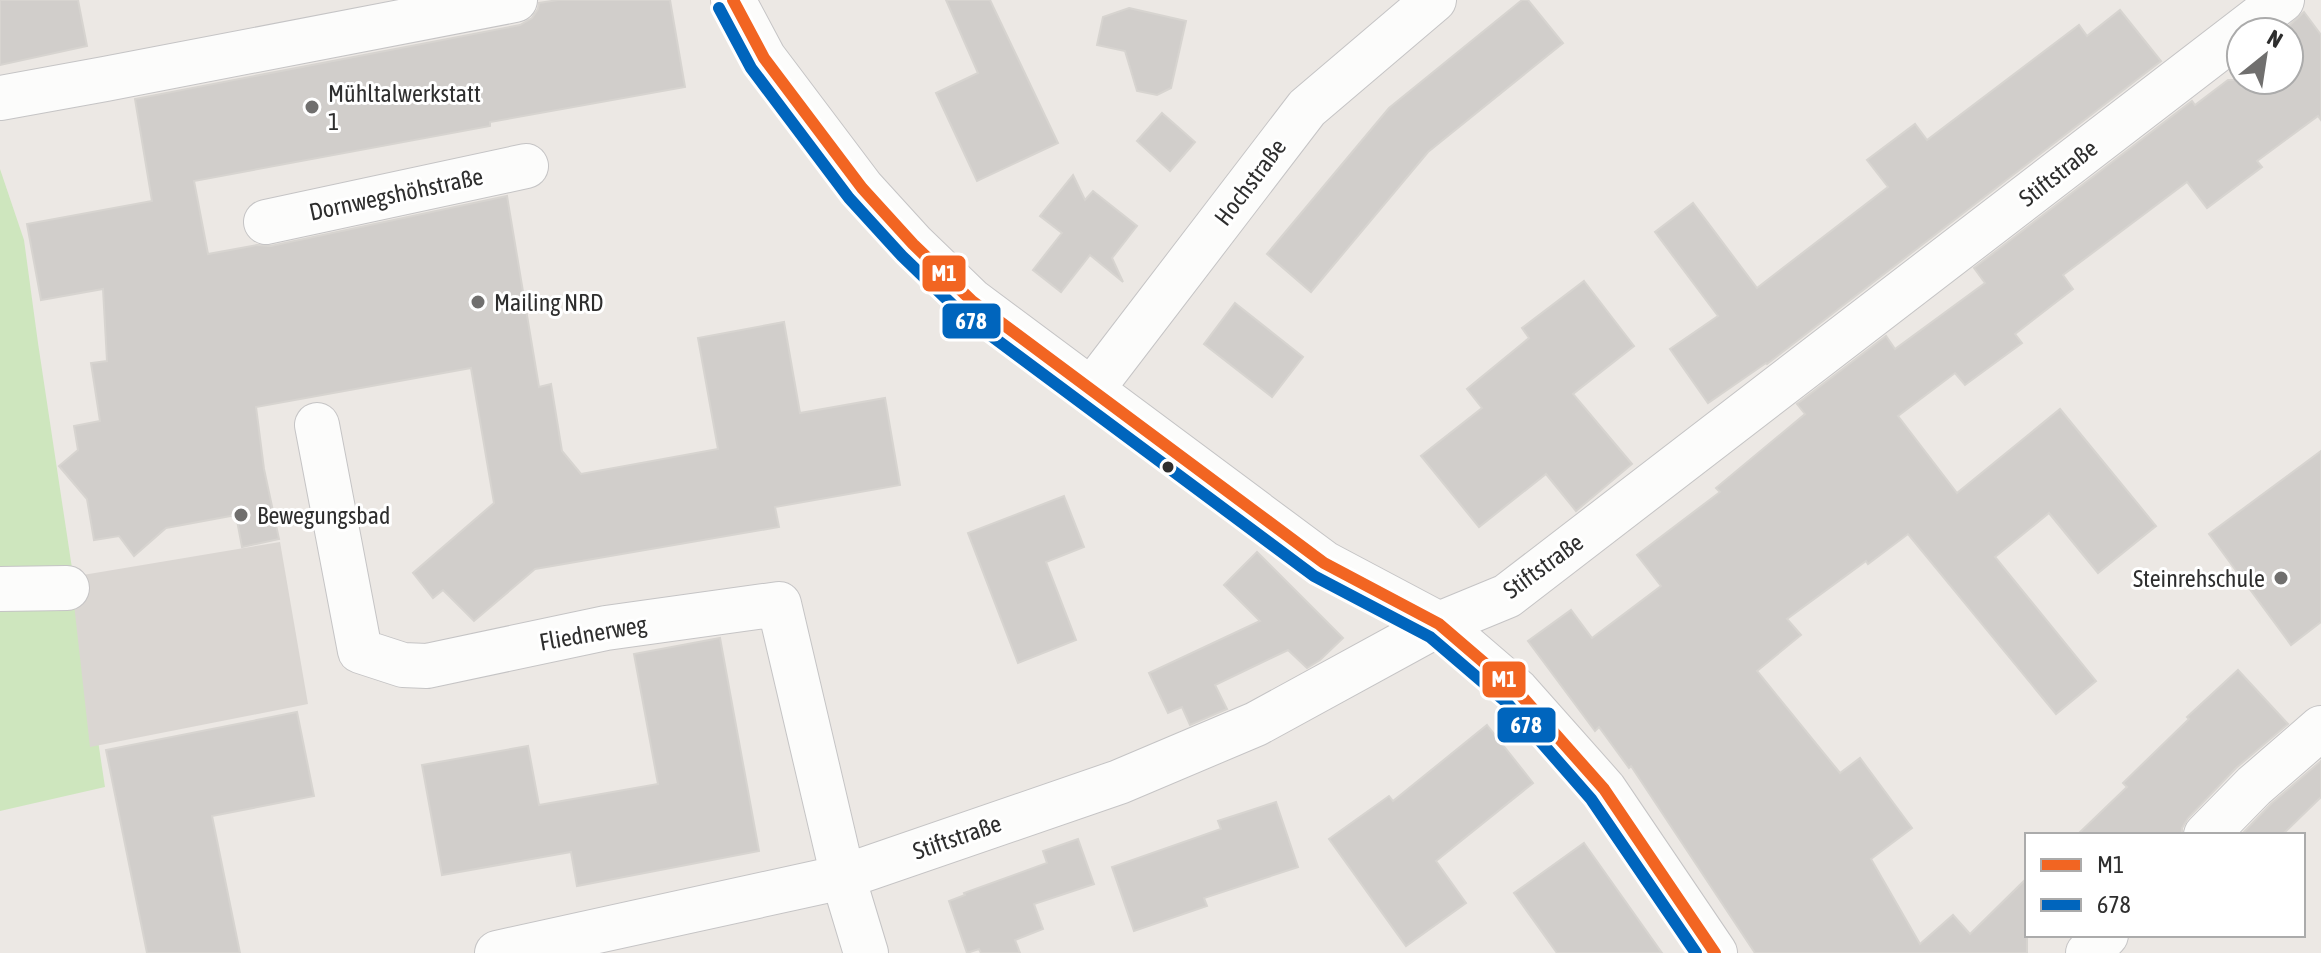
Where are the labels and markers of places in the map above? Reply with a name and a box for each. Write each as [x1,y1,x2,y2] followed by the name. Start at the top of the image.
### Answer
[328,80,481,135] place label: Mühltalwerkstatt 1
[303,98,321,116] marker: Mühltalwerkstatt 1
[494,289,604,316] place label: Mailing NRD
[469,293,487,311] marker: Mailing NRD
[1160,459,1176,475] unlabelled marker
[257,502,390,529] place label: Bewegungsbad
[232,506,250,524] marker: Bewegungsbad
[2133,565,2265,592] place label: Steinrehschule
[2272,569,2290,587] marker: Steinrehschule

